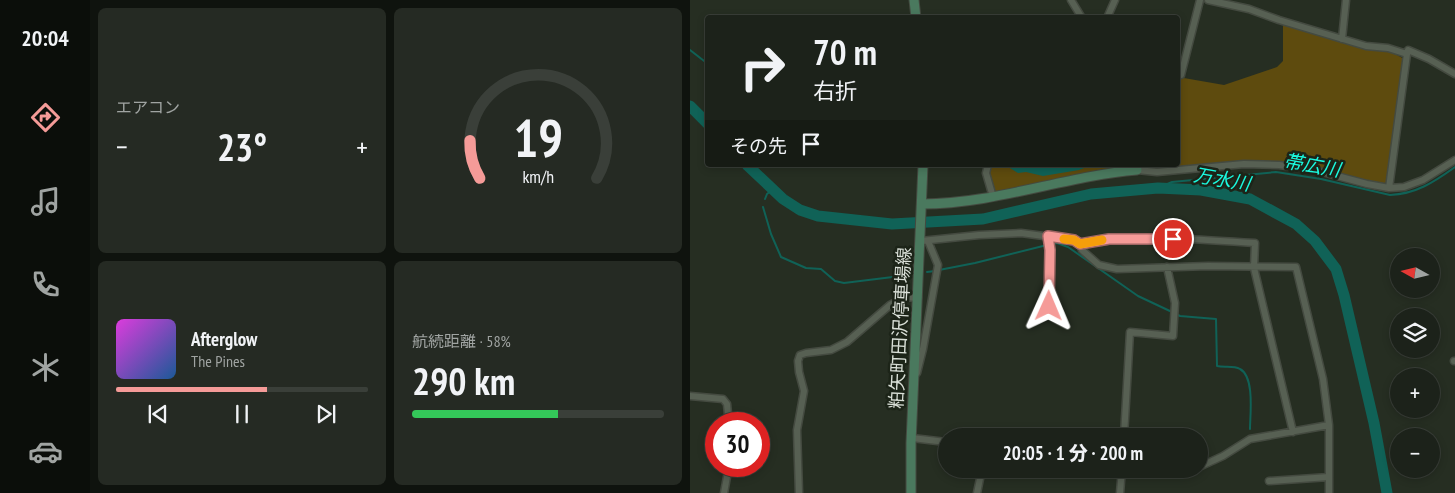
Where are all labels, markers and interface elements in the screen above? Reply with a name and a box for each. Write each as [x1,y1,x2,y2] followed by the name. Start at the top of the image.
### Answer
[21,24,69,52] text: 20:04
[813,29,877,75] text: 70 m
[730,35,795,100] icon: right
[813,77,857,105] text: 右折
[116,97,180,117] text: エアコン
[28,100,63,135] icon: directions
[513,104,563,171] text: 19
[217,122,267,171] text: 23°
[116,128,128,165] text: −
[356,128,368,165] text: +
[797,130,825,158] icon: arrive
[730,134,787,158] text: その先
[1282,148,1344,182] water label: 帯広川
[1192,162,1254,196] water label: 万水川
[522,165,554,188] text: km/h
[28,184,63,219] icon: music
[1152,218,1194,260] pin
[1159,225,1187,253] icon: arrive
[884,247,916,409] street label: 粕矢町田沢停車場線
[1390,248,1440,298] north arrow
[1390,248,1440,478] map controls
[28,267,63,302] icon: phone
[1022,279,1074,331] position arrow
[1390,308,1440,358] button: layers
[191,327,257,351] text: Afterglow
[412,331,511,351] text: 航続距離 · 58%
[28,350,63,385] icon: climate
[191,351,245,371] text: The Pines
[412,356,515,405] text: 290 km
[1390,368,1440,418] button: +
[144,400,172,428] icon: previous
[228,400,256,428] icon: pause
[312,400,340,428] icon: next
[705,412,770,477] speed limit sign: 30
[1390,428,1440,478] button: −
[28,434,63,469] icon: car
[1003,441,1143,465] text: 20:05 · 1 分 · 200 m

